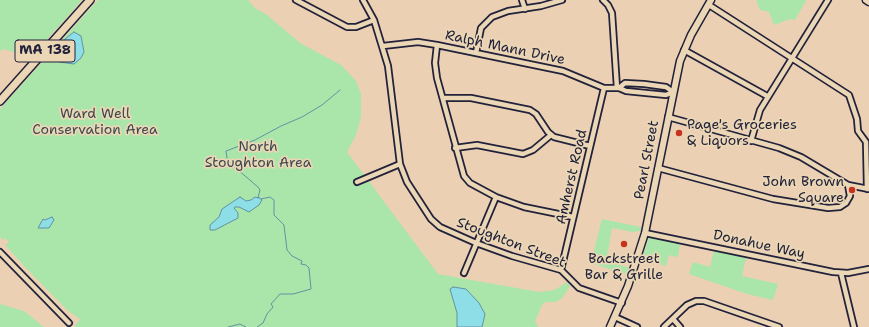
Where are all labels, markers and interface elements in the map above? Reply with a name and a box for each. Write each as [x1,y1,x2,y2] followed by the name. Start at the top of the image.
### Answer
[444,27,566,69] street label: Ralph Mann Drive
[15,40,75,62] road number: MA 138
[32,106,158,138] park label: Ward Well Conservation Area
[687,117,797,150] place label: Page's Groceries & Liquors
[631,119,663,201] street label: Pearl Street
[553,128,591,226] street label: Amherst Road
[674,128,684,138] marker: Page's Groceries & Liquors
[205,139,311,172] park label: North Stoughton Area
[762,174,844,206] place label: John Brown Square
[847,185,857,195] marker: John Brown Square
[454,214,568,272] street label: Stoughton Street
[712,227,806,263] street label: Donahue Way
[619,239,629,249] marker: Backstreet Bar & Grille
[585,251,663,284] place label: Backstreet Bar & Grille

